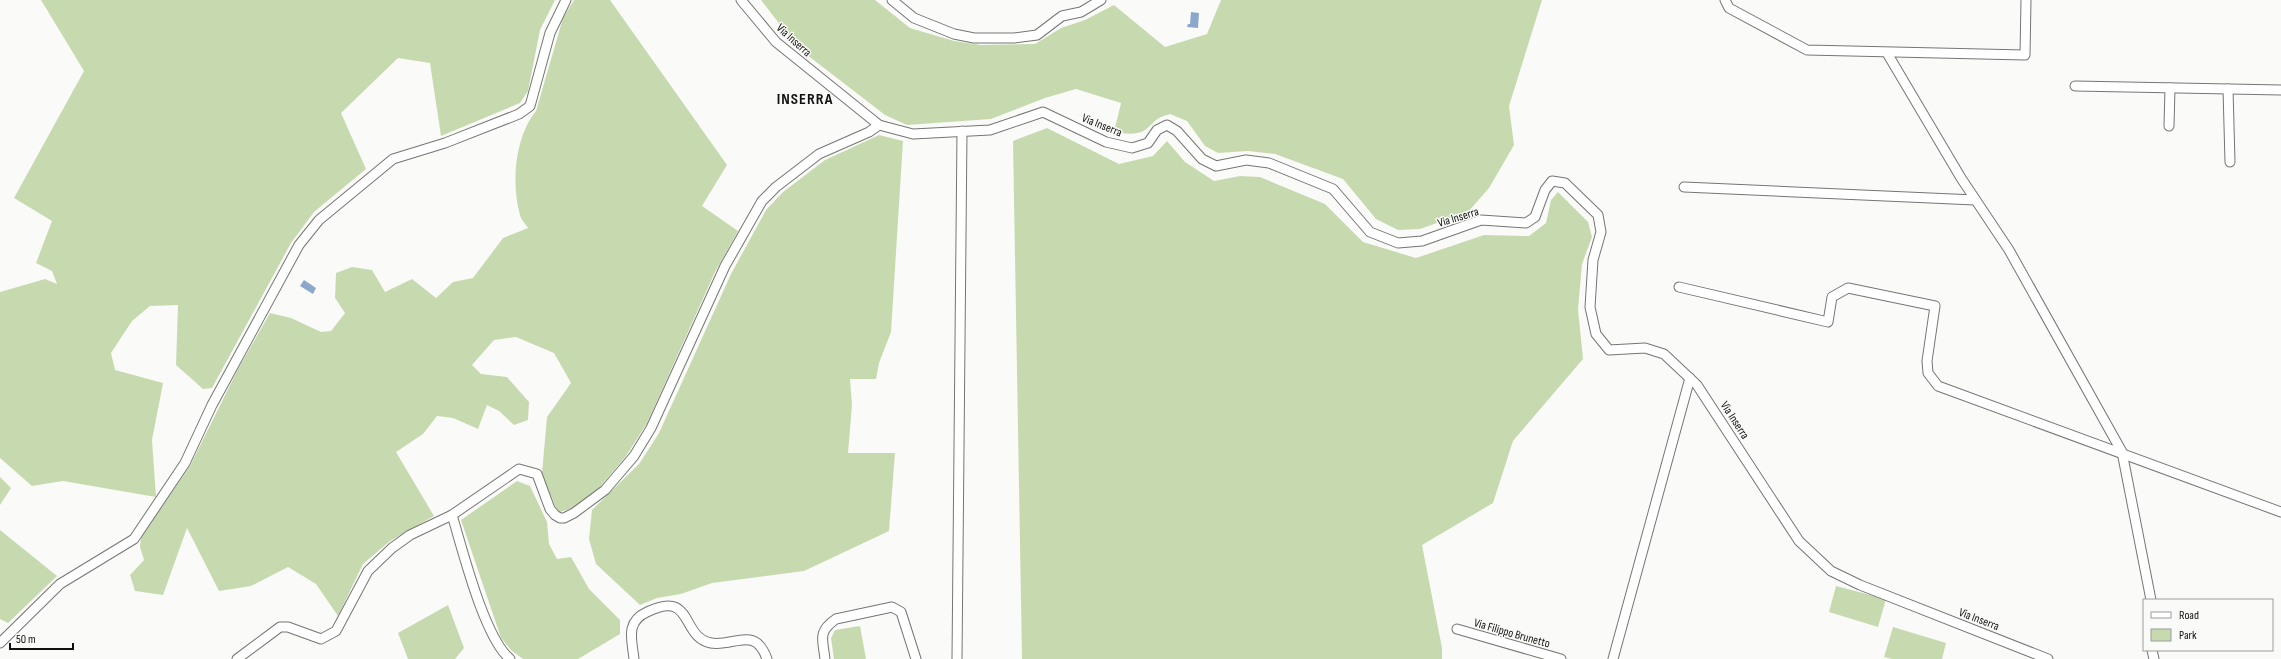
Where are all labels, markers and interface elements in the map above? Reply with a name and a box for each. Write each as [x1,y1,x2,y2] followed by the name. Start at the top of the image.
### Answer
[773,21,815,60] street label: Via Inserra
[777,90,833,109] district label: INSERRA
[1079,111,1125,140] street label: Via Inserra
[1436,204,1481,231] street label: Via Inserra
[1717,399,1753,442] street label: Via Inserra
[2143,599,2273,651] legend
[1956,605,2002,634] street label: Via Inserra
[2179,608,2199,623] text: Road
[1472,615,1552,652] street label: Via Filippo Brunetto
[10,625,73,651] scale bar
[2179,628,2197,643] text: Park
[16,632,36,647] text: 50 m

